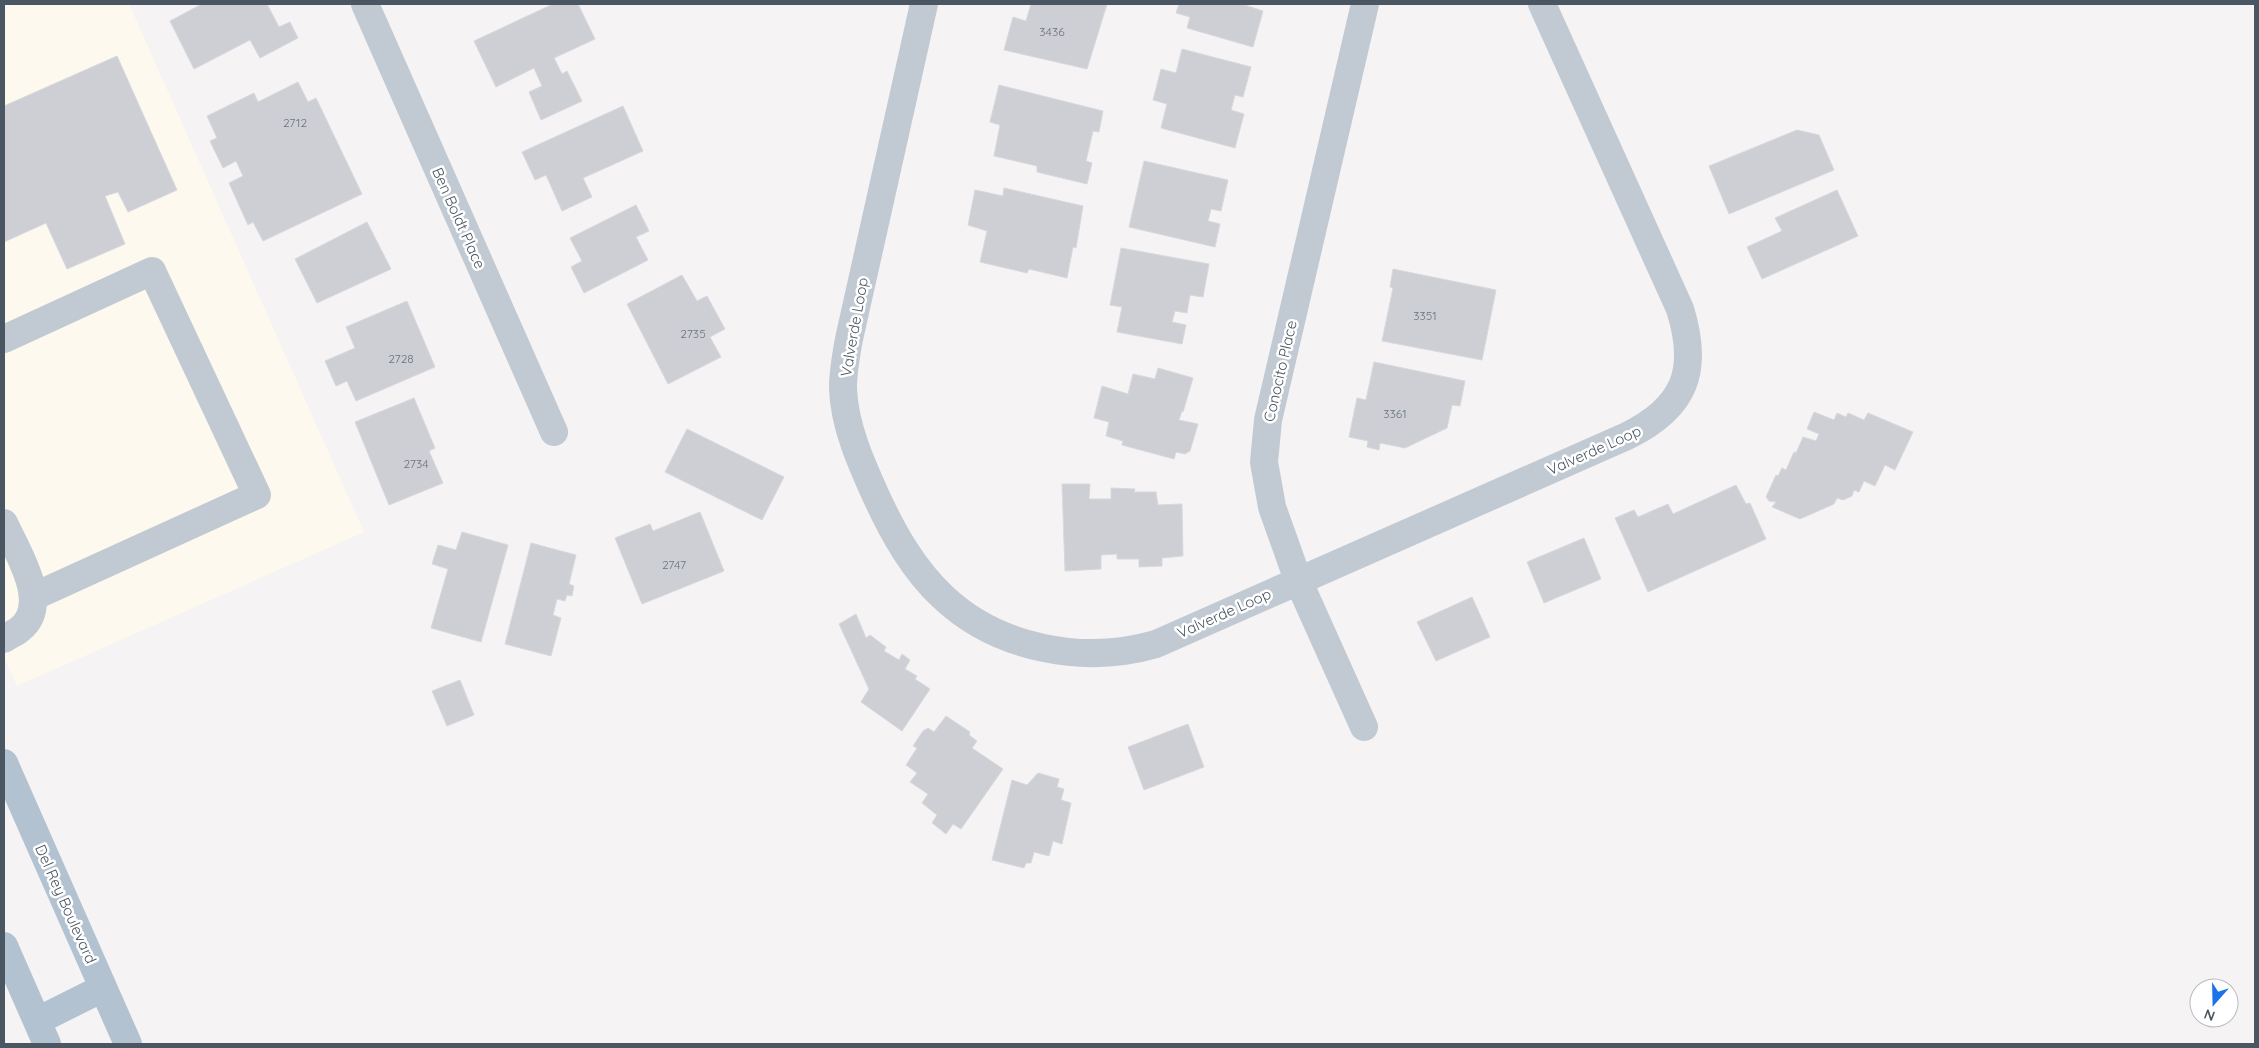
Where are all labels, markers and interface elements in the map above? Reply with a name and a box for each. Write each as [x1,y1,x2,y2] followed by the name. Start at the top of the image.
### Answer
[1039,24,1065,39] house number: 3436
[283,115,307,130] house number: 2712
[428,164,490,272] street label: Ben Boldt Place
[836,276,872,378] street label: Valverde Loop
[1413,308,1437,323] house number: 3351
[1259,318,1301,424] street label: Conocito Place
[680,326,706,341] house number: 2735
[388,351,414,366] house number: 2728
[1383,406,1407,421] house number: 3361
[1544,421,1644,479] street label: Valverde Loop
[403,456,429,471] house number: 2734
[662,557,686,572] house number: 2747
[1174,584,1274,642] street label: Valverde Loop
[31,841,101,967] street label: Del Rey Boulevard
[2189,978,2239,1028] north arrow
[2202,1005,2217,1025] text: N

